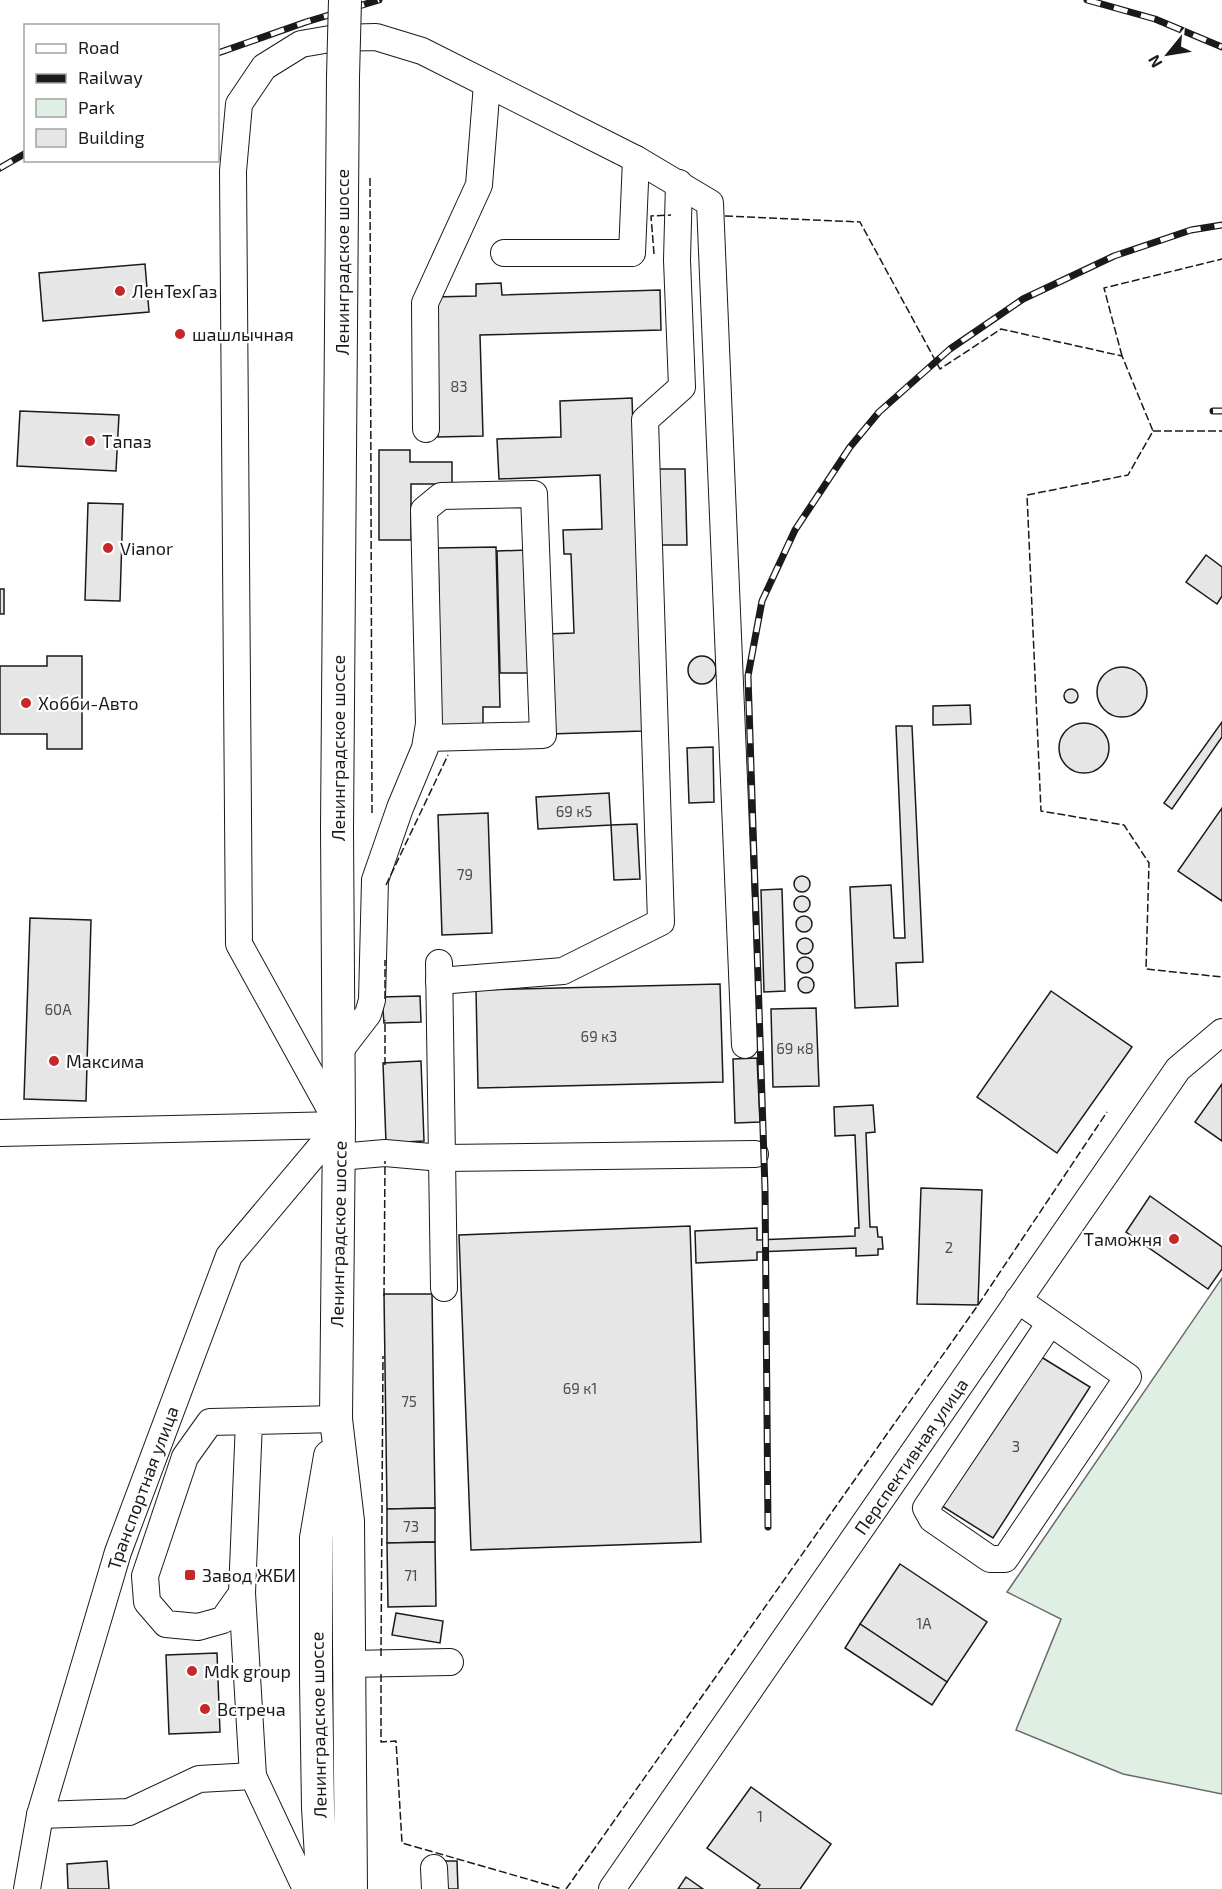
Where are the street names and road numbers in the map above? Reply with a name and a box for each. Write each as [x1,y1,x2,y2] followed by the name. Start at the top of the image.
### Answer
[331,169,353,355] street label: Ленинградское шоссе
[327,655,349,841] street label: Ленинградское шоссе
[325,1141,351,1327] street label: Ленинградское шоссе
[849,1374,972,1538] street label: Перспективная улица
[102,1403,183,1572] street label: Транспортная улица
[305,1632,331,1818] street label: Ленинградское шоссе

